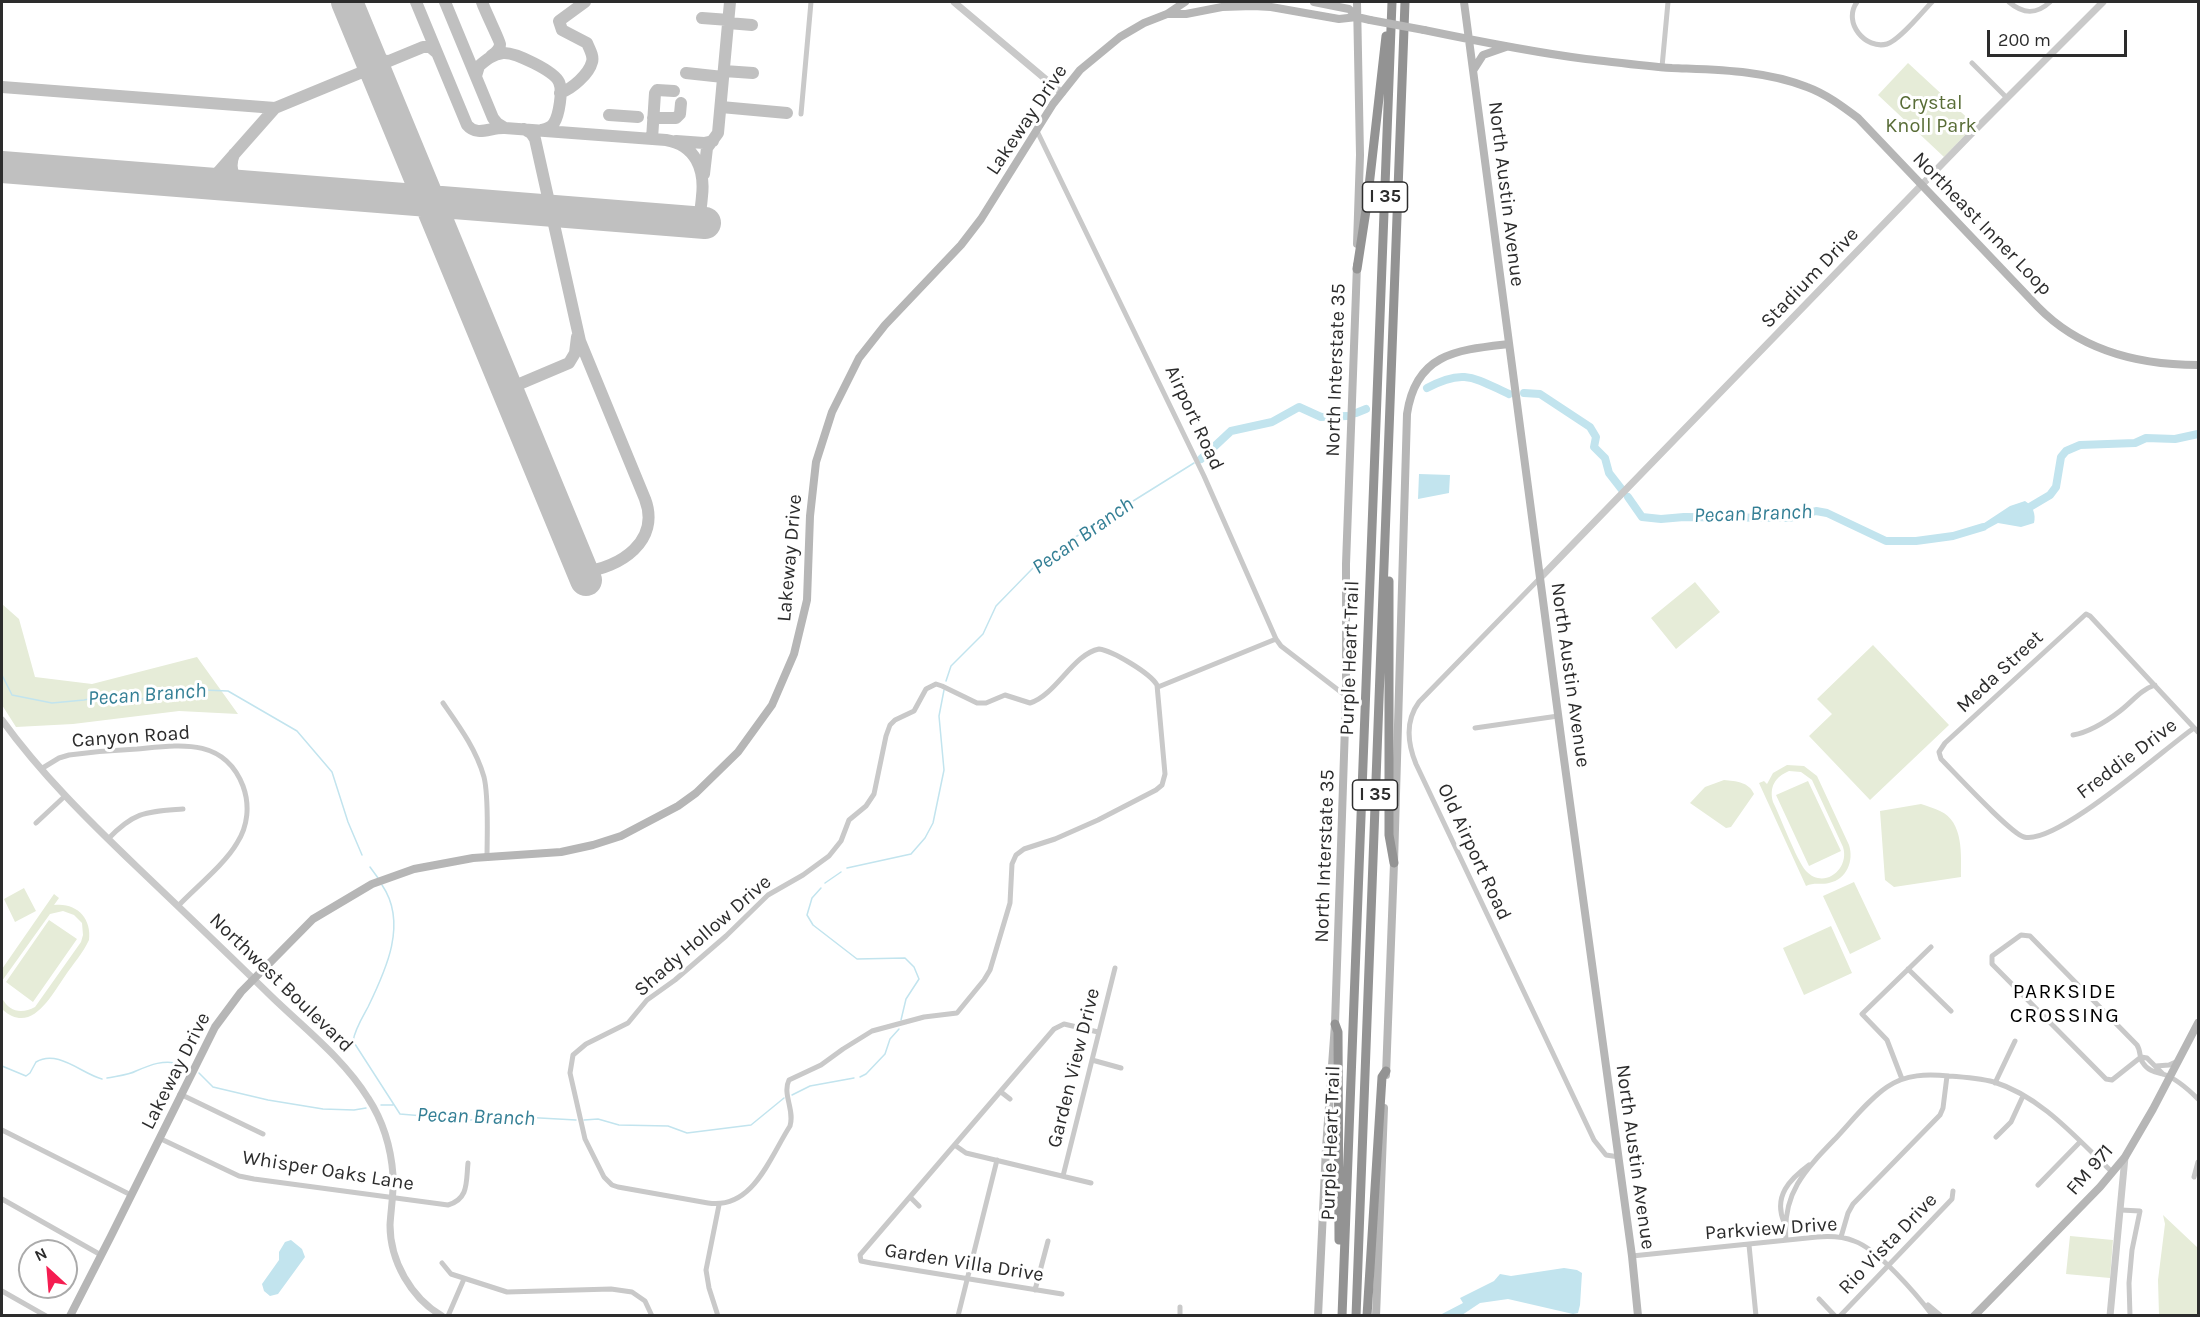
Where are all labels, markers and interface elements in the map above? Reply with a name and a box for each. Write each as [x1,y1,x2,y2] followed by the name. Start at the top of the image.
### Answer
[1990,18,2130,56] scale bar
[1998,29,2051,51] text: 200 m
[981,60,1073,180] street label: Lakeway Drive
[1885,91,1977,138] park label: Crystal Knoll Park
[1483,100,1529,288] street label: North Austin Avenue
[1907,147,2057,301] street label: Northeast Inner Loop
[1362,182,1408,212] road number: I 35
[1756,223,1864,333] street label: Stadium Drive
[1321,283,1351,457] street label: North Interstate 35
[1159,362,1229,474] street label: Airport Road
[1027,492,1139,580] water label: Pecan Branch
[772,493,808,623] street label: Lakeway Drive
[1693,499,1813,529] water label: Pecan Branch
[1335,580,1365,736] street label: Purple Heart Trail
[1545,581,1595,769] street label: North Austin Avenue
[1952,626,2048,718] street label: Meda Street
[87,678,207,712] water label: Pecan Branch
[2072,713,2182,805] street label: Freddie Drive
[71,721,191,753] street label: Canyon Road
[1310,769,1340,943] street label: North Interstate 35
[1352,780,1398,810] road number: I 35
[1432,780,1516,924] street label: Old Airport Road
[630,870,776,1002] street label: Shady Hollow Drive
[204,908,358,1058] street label: Northwest Boulevard
[2010,979,2120,1029] district label: PARKSIDE CROSSING
[1043,986,1105,1150] street label: Garden View Drive
[136,1008,216,1134] street label: Lakeway Drive
[1610,1063,1660,1251] street label: North Austin Avenue
[1316,1065,1346,1221] street label: Purple Heart Trail
[416,1102,536,1132] water label: Pecan Branch
[2061,1140,2119,1200] street label: FM 971
[240,1146,416,1196] street label: Whisper Oaks Lane
[1834,1188,1942,1300] street label: Rio Vista Drive
[1704,1212,1838,1246] street label: Parkview Drive
[18,1239,78,1299] north arrow
[883,1239,1045,1287] street label: Garden Villa Drive
[31,1243,50,1265] text: N

